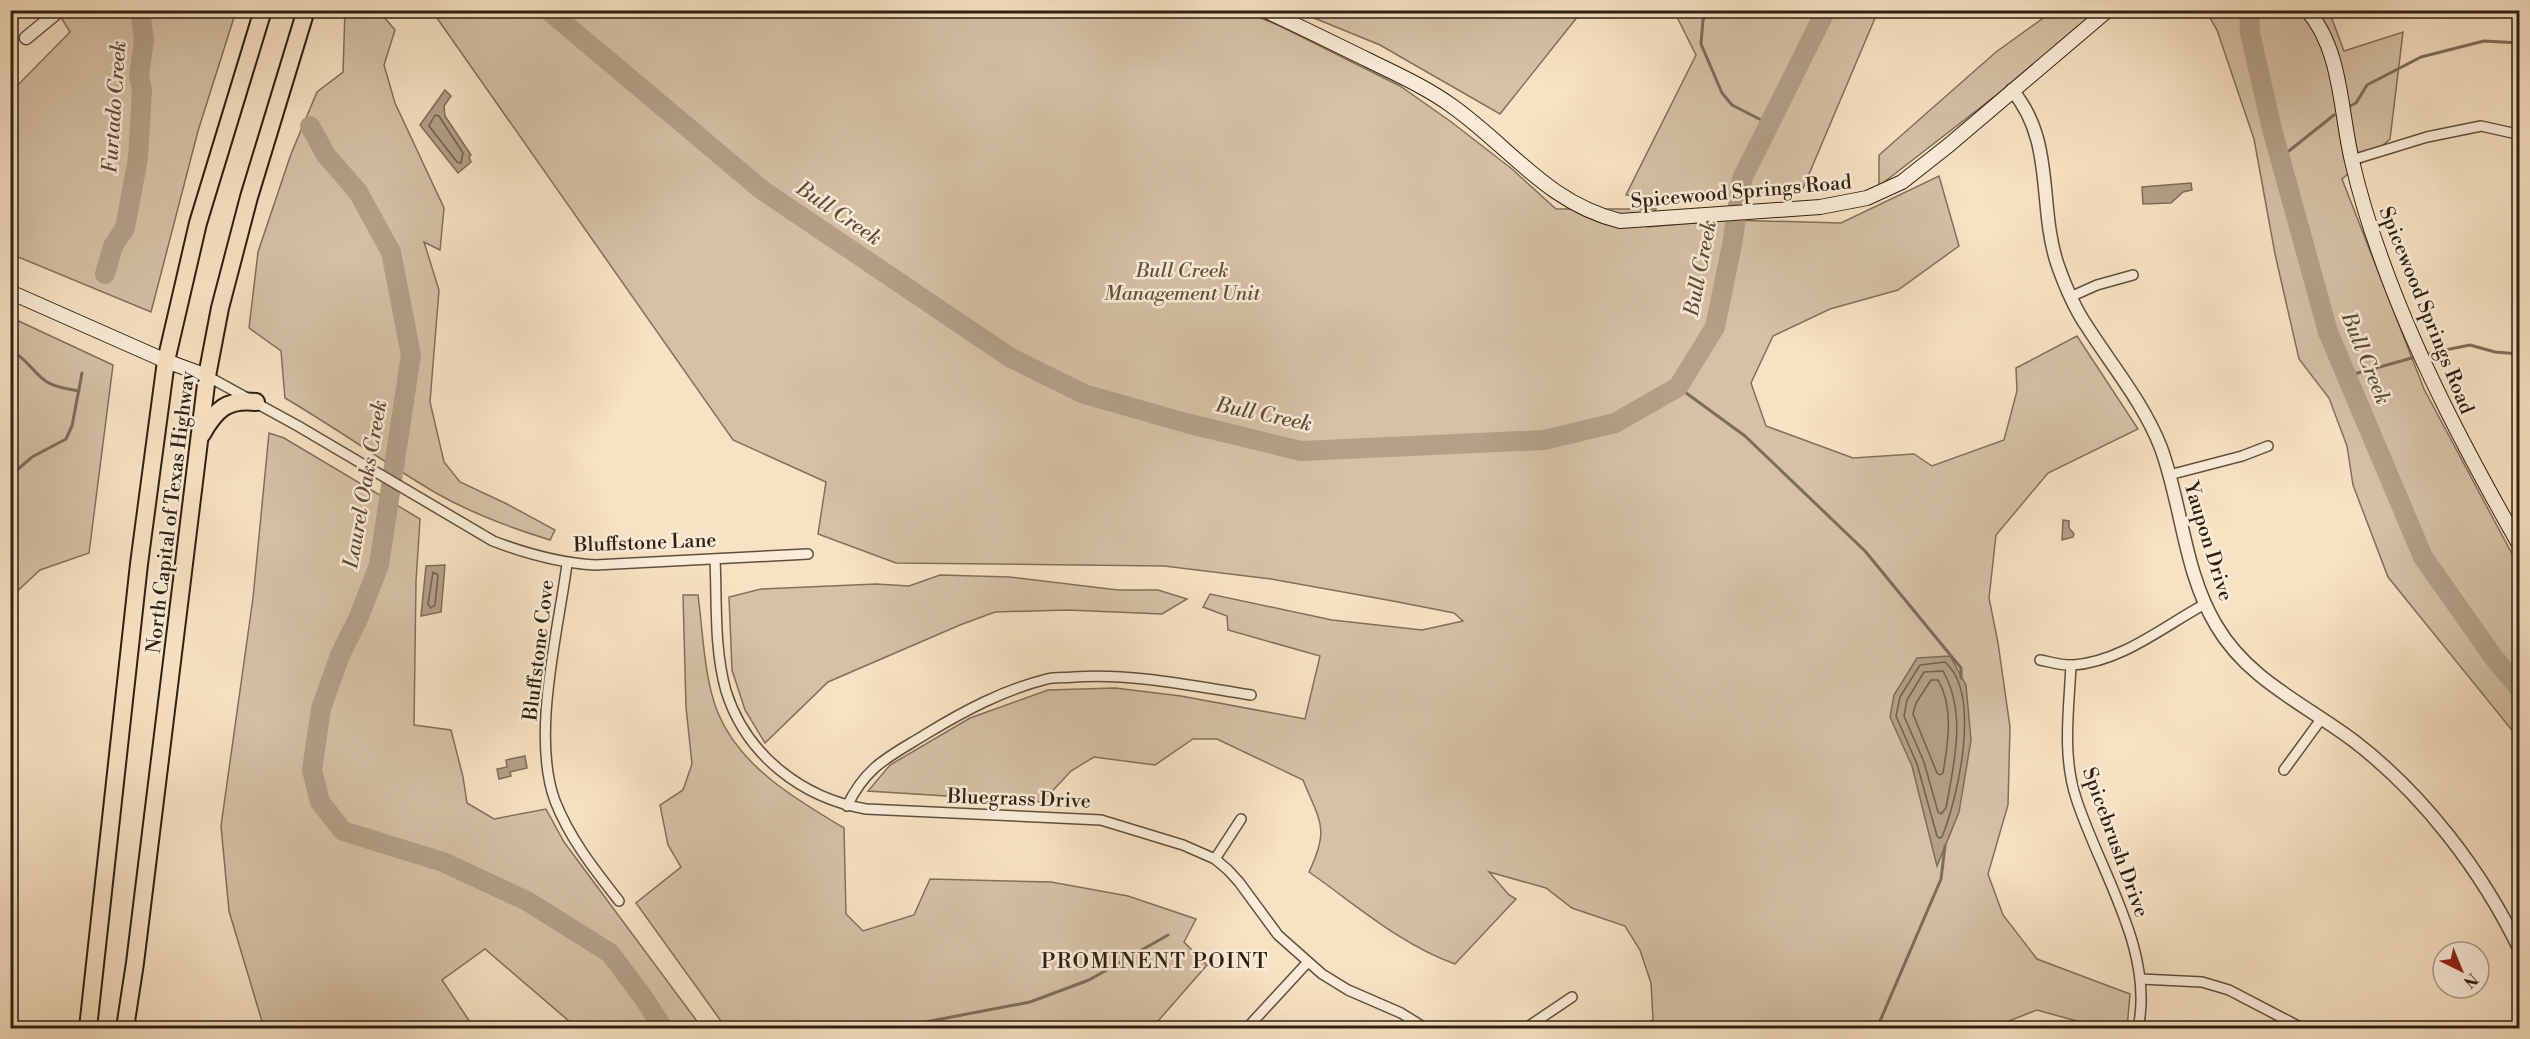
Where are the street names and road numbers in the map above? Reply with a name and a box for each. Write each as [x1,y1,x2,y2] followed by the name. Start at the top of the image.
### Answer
[1630,170,1853,215] street label: Spicewood Springs Road
[2373,203,2479,419] street label: Spicewood Springs Road
[142,369,201,655] street label: North Capital of Texas Highway
[2177,478,2238,604] street label: Yaupon Drive
[572,529,717,559] street label: Bluffstone Lane
[518,578,561,723] street label: Bluffstone Cove
[2076,764,2153,921] street label: Spicebrush Drive
[946,784,1091,814] street label: Bluegrass Drive

